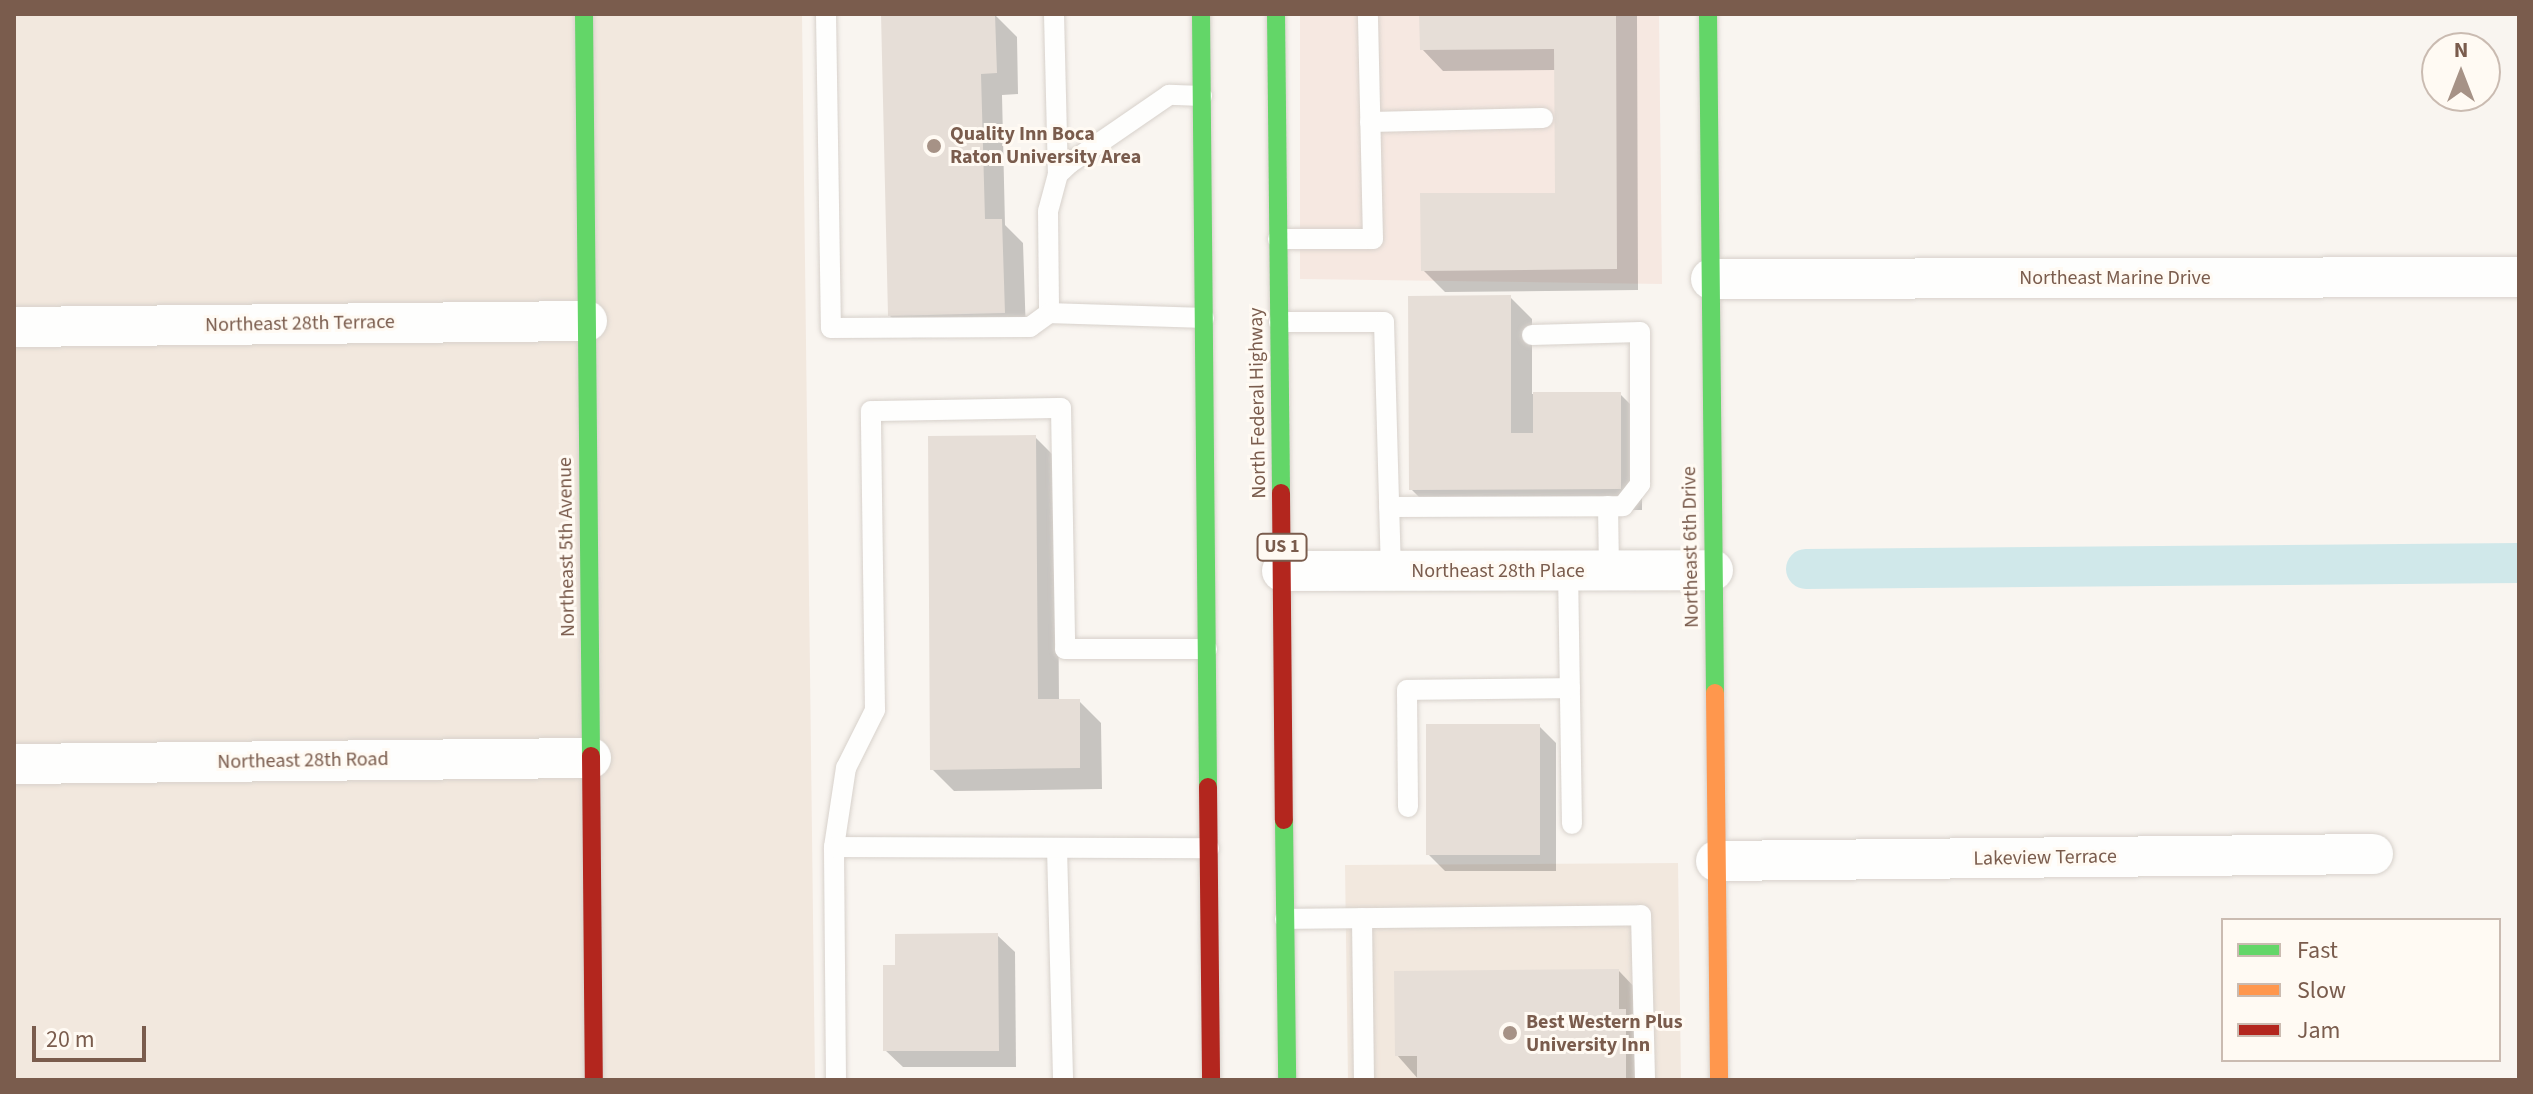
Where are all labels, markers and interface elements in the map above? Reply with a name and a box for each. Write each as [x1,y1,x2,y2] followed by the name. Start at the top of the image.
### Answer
[2421,32,2501,112] north arrow
[2454,34,2468,66] text: N
[950,122,1141,169] place label: Quality Inn Boca Raton University Area
[925,137,943,155] marker: Quality Inn Boca Raton University Area
[2019,266,2211,290] street label: Northeast Marine Drive
[1244,307,1272,499] street label: North Federal Highway
[205,310,395,338] street label: Northeast 28th Terrace
[553,457,581,637] street label: Northeast 5th Avenue
[1678,466,1704,628] street label: Northeast 6th Drive
[1256,533,1308,561] road number: US 1
[1411,559,1585,583] street label: Northeast 28th Place
[217,748,389,774] street label: Northeast 28th Road
[1973,845,2117,871] street label: Lakeview Terrace
[2221,918,2501,1062] legend
[2297,933,2338,968] text: Fast
[2297,973,2346,1008] text: Slow
[36,1010,150,1060] scale bar
[1526,1010,1683,1057] place label: Best Western Plus University Inn
[2297,1013,2341,1048] text: Jam
[46,1022,95,1057] text: 20 m
[1501,1024,1519,1042] marker: Best Western Plus University Inn

